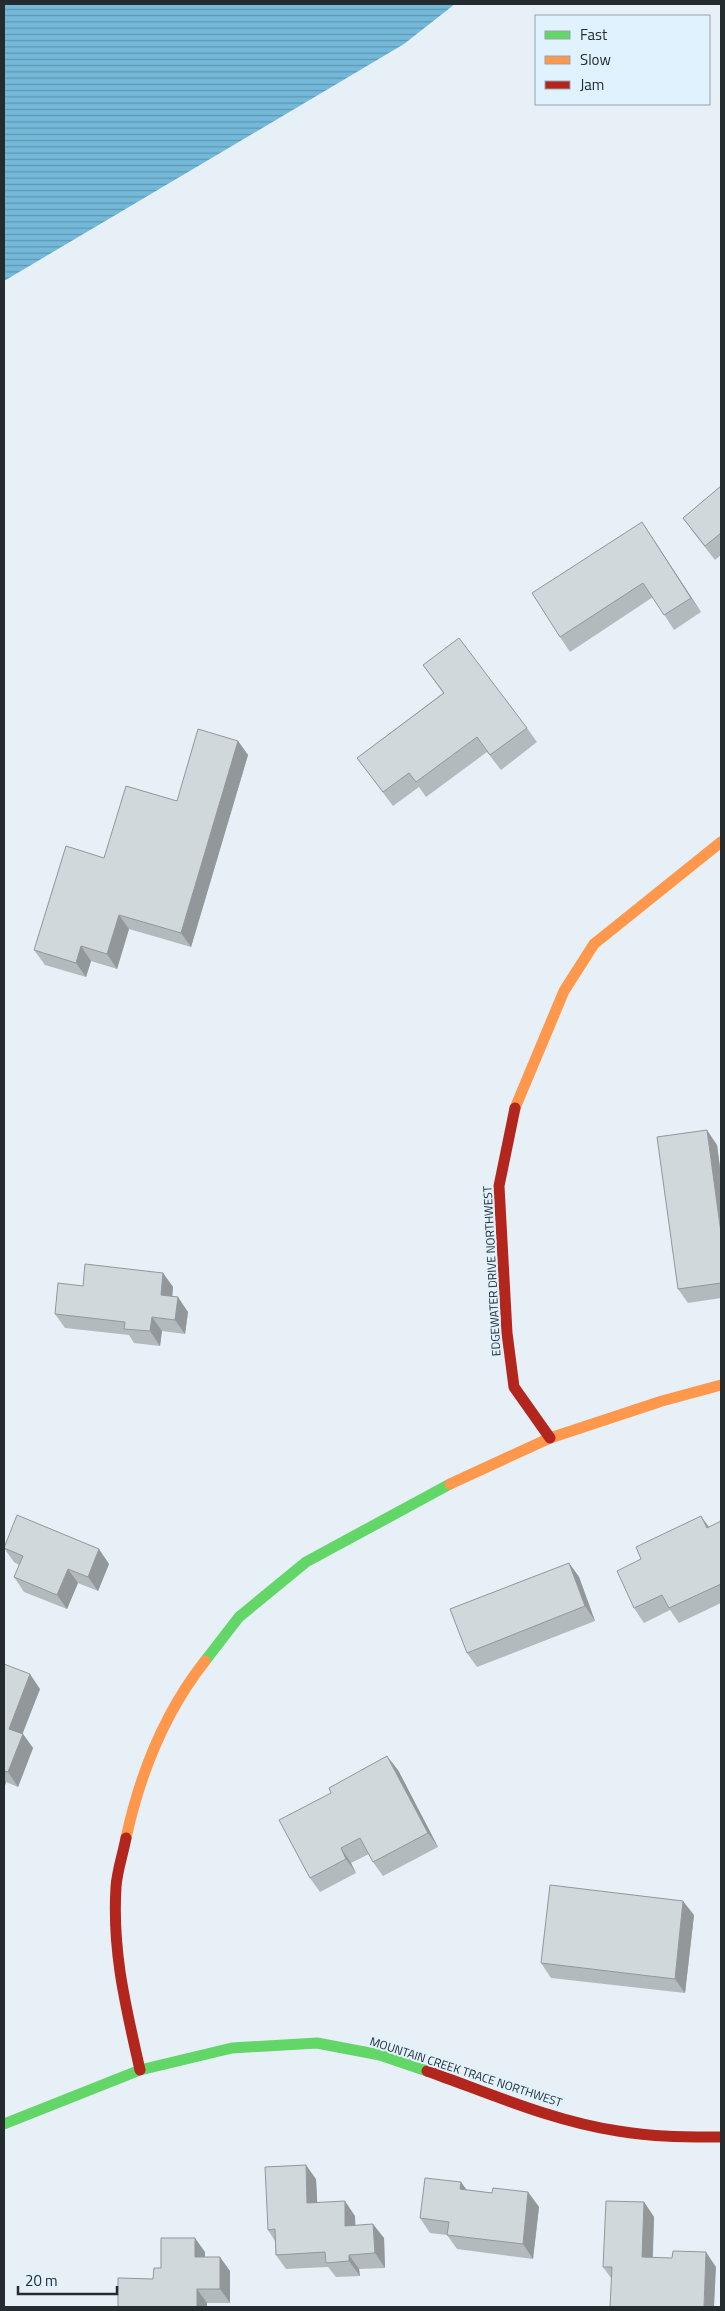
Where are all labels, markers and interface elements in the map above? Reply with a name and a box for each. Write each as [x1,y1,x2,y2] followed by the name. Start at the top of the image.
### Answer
[535,15,710,105] legend
[580,23,608,46] text: Fast
[580,48,611,71] text: Slow
[580,73,604,96] text: Jam
[478,1185,505,1357] street label: EDGEWATER DRIVE NORTHWEST
[367,2031,565,2112] street label: MOUNTAIN CREEK TRACE NORTHWEST
[18,2264,116,2296] scale bar
[25,2269,58,2292] text: 20 m

